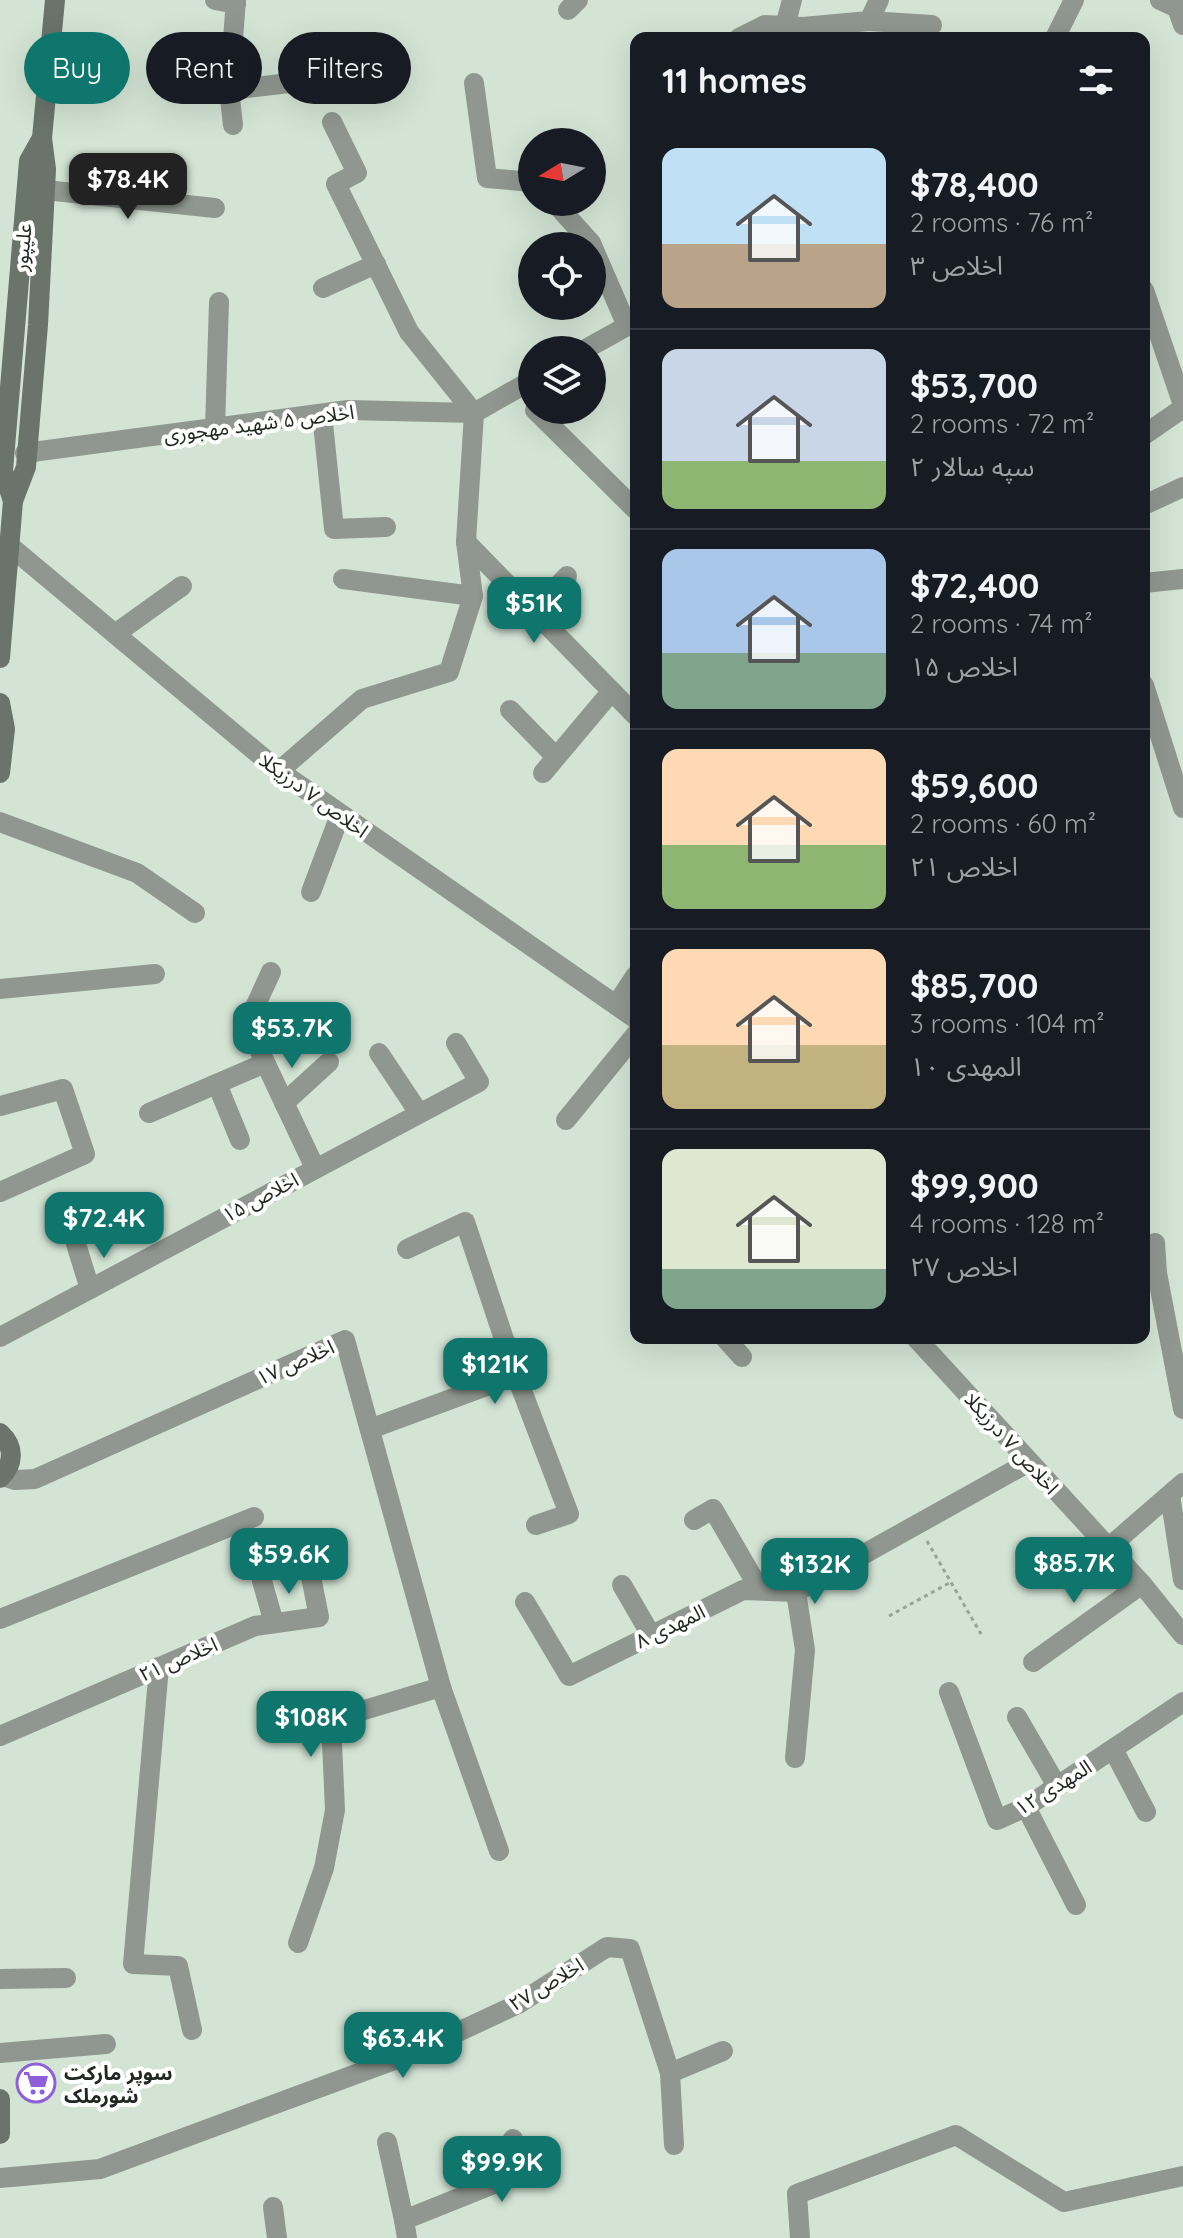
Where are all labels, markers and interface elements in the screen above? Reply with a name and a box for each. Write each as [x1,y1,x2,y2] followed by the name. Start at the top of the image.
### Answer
[24,32,130,104] chip: Buy
[146,32,262,104] chip: Rent
[278,32,411,104] chip: Filters
[1074,58,1118,102] icon: filters
[662,59,807,102] text: 11 homes
[518,128,606,216] north arrow
[518,128,606,424] map controls
[63,153,193,221] pin: $78.4K
[87,162,169,195] text: $78.4K
[910,163,1039,206] text: $78,400
[726,180,822,276] icon: home
[910,206,1093,239] text: 2 rooms · 76 m²
[7,222,38,273] street label: علیپور
[518,232,606,320] button: locate
[910,249,1003,282] text: اخلاص ۳
[518,336,606,424] button: layers
[910,364,1038,407] text: $53,700
[726,381,822,477] icon: home
[162,399,356,447] street label: اخلاص ۵ شهید مهجوری
[910,407,1094,440] text: 2 rooms · 72 m²
[910,450,1034,483] text: سپه سالار ۲
[910,564,1039,607] text: $72,400
[487,577,581,645] pin: $51K
[726,581,822,677] icon: home
[505,586,563,619] text: $51K
[910,607,1093,640] text: 2 rooms · 74 m²
[910,650,1018,683] text: اخلاص ۱۵
[255,747,373,843] street label: اخلاص ۷ درزیکلا
[910,764,1038,807] text: $59,600
[726,781,822,877] icon: home
[910,807,1096,840] text: 2 rooms · 60 m²
[910,850,1018,883] text: اخلاص ۲۱
[910,964,1038,1007] text: $85,700
[726,981,822,1077] icon: home
[227,1002,357,1070] pin: $53.7K
[910,1007,1105,1040] text: 3 rooms · 104 m²
[251,1011,333,1044] text: $53.7K
[910,1050,1022,1083] text: المهدی ۱۰
[910,1164,1039,1207] text: $99,900
[217,1166,303,1228] street label: اخلاص ۱۵
[726,1181,822,1277] icon: home
[39,1192,169,1260] pin: $72.4K
[63,1201,145,1234] text: $72.4K
[910,1207,1104,1240] text: 4 rooms · 128 m²
[910,1250,1018,1283] text: اخلاص ۲۷
[252,1334,338,1390] street label: اخلاص ۱۷
[439,1338,551,1406] pin: $121K
[461,1347,529,1380] text: $121K
[960,1387,1064,1499] street label: اخلاص ۷ درزیکلا
[224,1528,354,1596] pin: $59.6K
[248,1537,330,1570] text: $59.6K
[1009,1537,1139,1605] pin: $85.7K
[759,1538,871,1606] pin: $132K
[1033,1546,1115,1579] text: $85.7K
[779,1547,851,1580] text: $132K
[631,1598,709,1654] street label: المهدی ۸
[135,1631,221,1687] street label: اخلاص ۲۱
[255,1691,367,1759] pin: $108K
[275,1700,347,1733] text: $108K
[1010,1754,1096,1820] street label: المهدی ۱۲
[504,1952,588,2016] street label: اخلاص ۲۷
[338,2012,468,2080] pin: $63.4K
[362,2021,444,2054] text: $63.4K
[64,2060,173,2108] place label: سوپر مارکت شورملک
[15,2062,57,2104] supermarket icon: سوپر مارکت شورملک
[437,2136,567,2204] pin: $99.9K
[461,2145,543,2178] text: $99.9K

